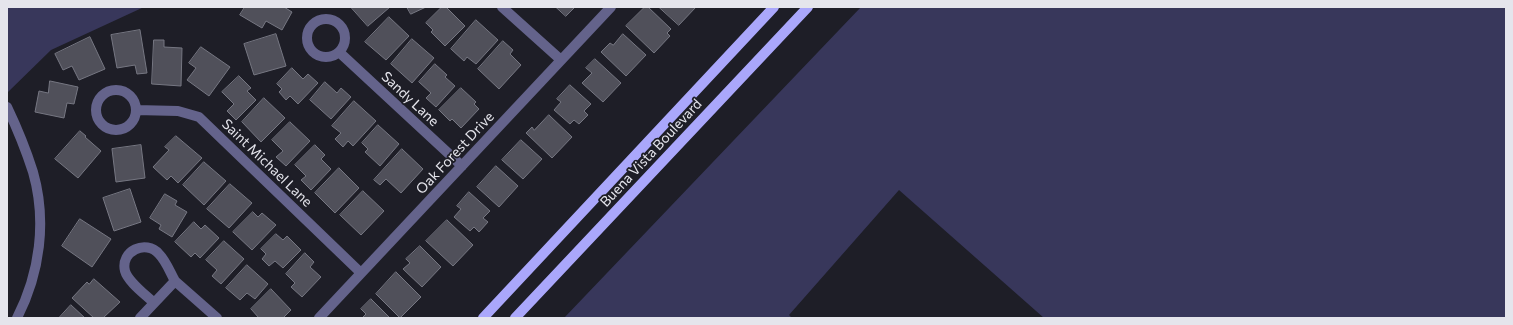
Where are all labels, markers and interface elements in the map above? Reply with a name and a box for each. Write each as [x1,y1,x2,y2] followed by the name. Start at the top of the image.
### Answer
[378,68,442,130] street label: Sandy Lane
[597,96,705,210] street label: Buena Vista Boulevard
[413,108,497,198] street label: Oak Forest Drive
[218,116,316,210] street label: Saint Michael Lane

